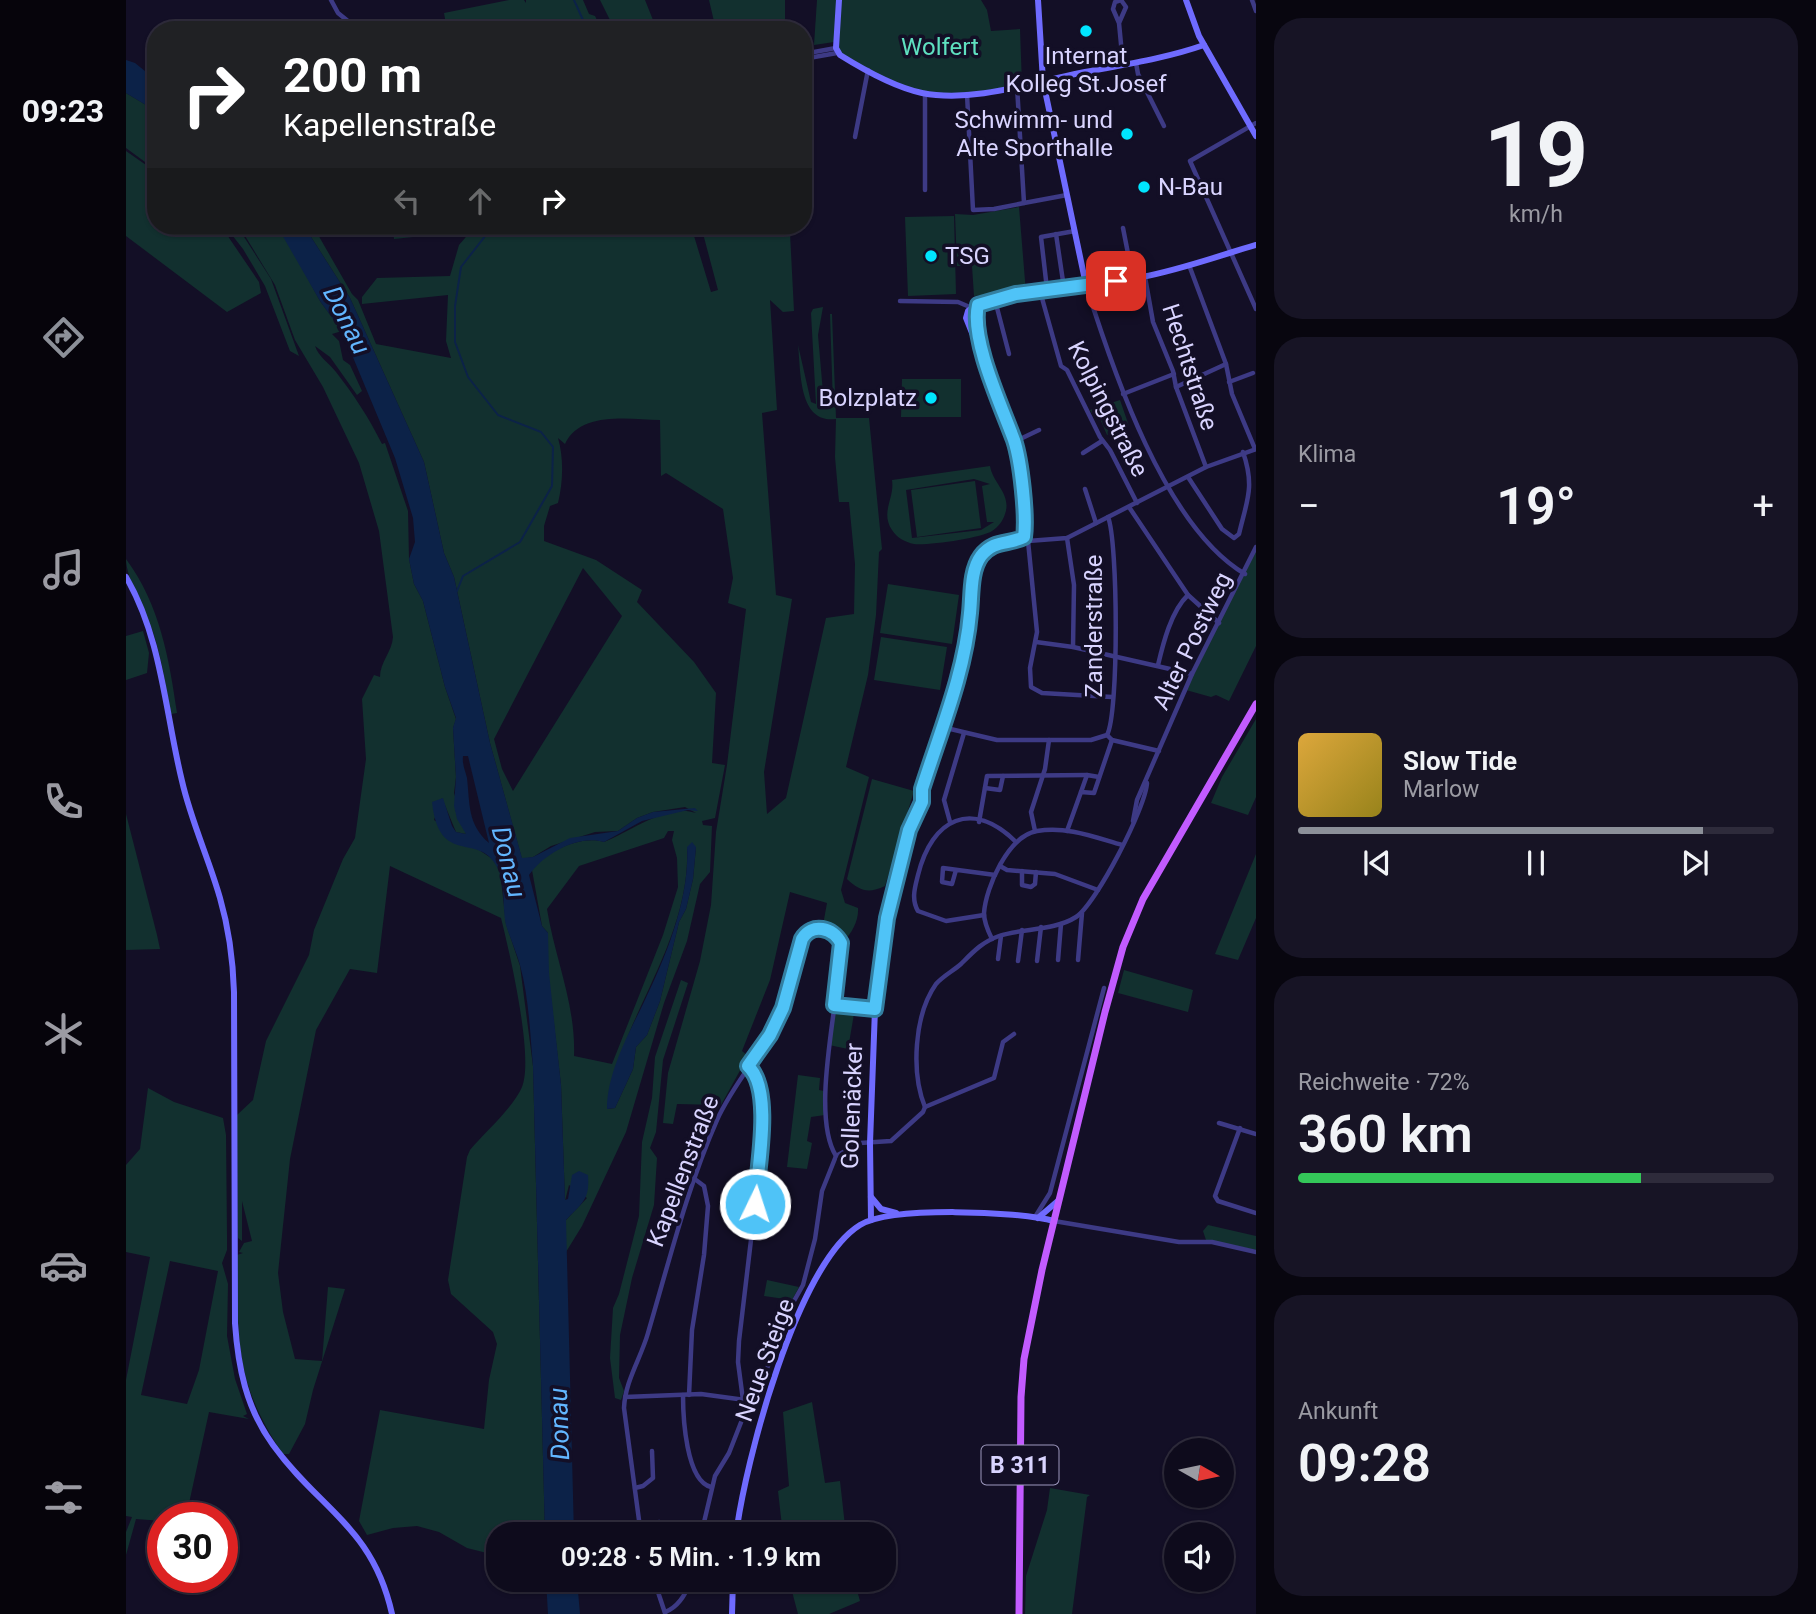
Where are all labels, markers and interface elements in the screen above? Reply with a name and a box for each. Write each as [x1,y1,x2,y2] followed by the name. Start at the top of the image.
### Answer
[1078,23,1094,39] marker: Internat Kolleg St.Josef
[901,33,979,61] park label: Wolfert
[1005,42,1167,98] place label: Internat Kolleg St.Josef
[283,47,422,104] text: 200 m
[168,49,259,140] icon: right
[22,92,104,130] text: 09:23
[1484,102,1588,208] text: 19
[283,106,496,144] text: Kapellenstraße
[954,106,1113,162] place label: Schwimm- und Alte Sporthalle
[1119,126,1135,142] marker: Schwimm- und Alte Sporthalle
[1158,173,1223,201] place label: N-Bau
[1136,179,1152,195] marker: N-Bau
[388,182,426,220] icon: left
[461,182,499,220] icon: ahead
[534,182,572,220] icon: right
[1509,201,1563,228] text: km/h
[945,242,990,270] place label: TSG
[923,248,939,264] marker: TSG
[1086,251,1146,311] pin
[1097,262,1135,300] icon: arrive
[317,281,377,359] water label: Donau
[1156,300,1224,434] street label: Hechtstraße
[39,313,88,362] icon: directions
[1062,337,1154,481] street label: Kolpingstraße
[818,384,917,412] place label: Bolzplatz
[923,390,939,406] marker: Bolzplatz
[1298,441,1356,468] text: Klima
[1496,476,1576,537] text: 19°
[1298,484,1320,528] text: −
[1752,484,1774,528] text: +
[39,545,88,594] icon: music
[1080,554,1108,698] street label: Zanderstraße
[1147,568,1237,714] street label: Alter Postweg
[1403,746,1517,776] text: Slow Tide
[1403,776,1479,803] text: Marlow
[39,777,88,826] icon: phone
[486,823,532,901] water label: Donau
[1358,844,1396,882] icon: previous
[1517,844,1555,882] icon: pause
[1676,844,1714,882] icon: next
[39,1009,88,1058] icon: climate
[836,1043,868,1169] street label: Gollenäcker
[1298,1069,1470,1096] text: Reichweite · 72%
[641,1091,725,1251] street label: Kapellenstraße
[1298,1104,1473,1165] text: 360 km
[718,1167,792,1241] position arrow
[39,1241,88,1290] icon: car
[730,1295,800,1425] street label: Neue Steige
[543,1387,575,1461] water label: Donau
[1298,1398,1378,1425] text: Ankunft
[1298,1433,1431,1494] text: 09:28
[1164,1438,1234,1508] north arrow
[1164,1438,1234,1592] map controls
[982,1446,1058,1484] road number: B 311
[39,1473,88,1522] icon: filters
[147,1502,238,1593] speed limit sign: 30
[1164,1522,1234,1592] button: sound
[561,1542,821,1572] text: 09:28 · 5 Min. · 1.9 km

